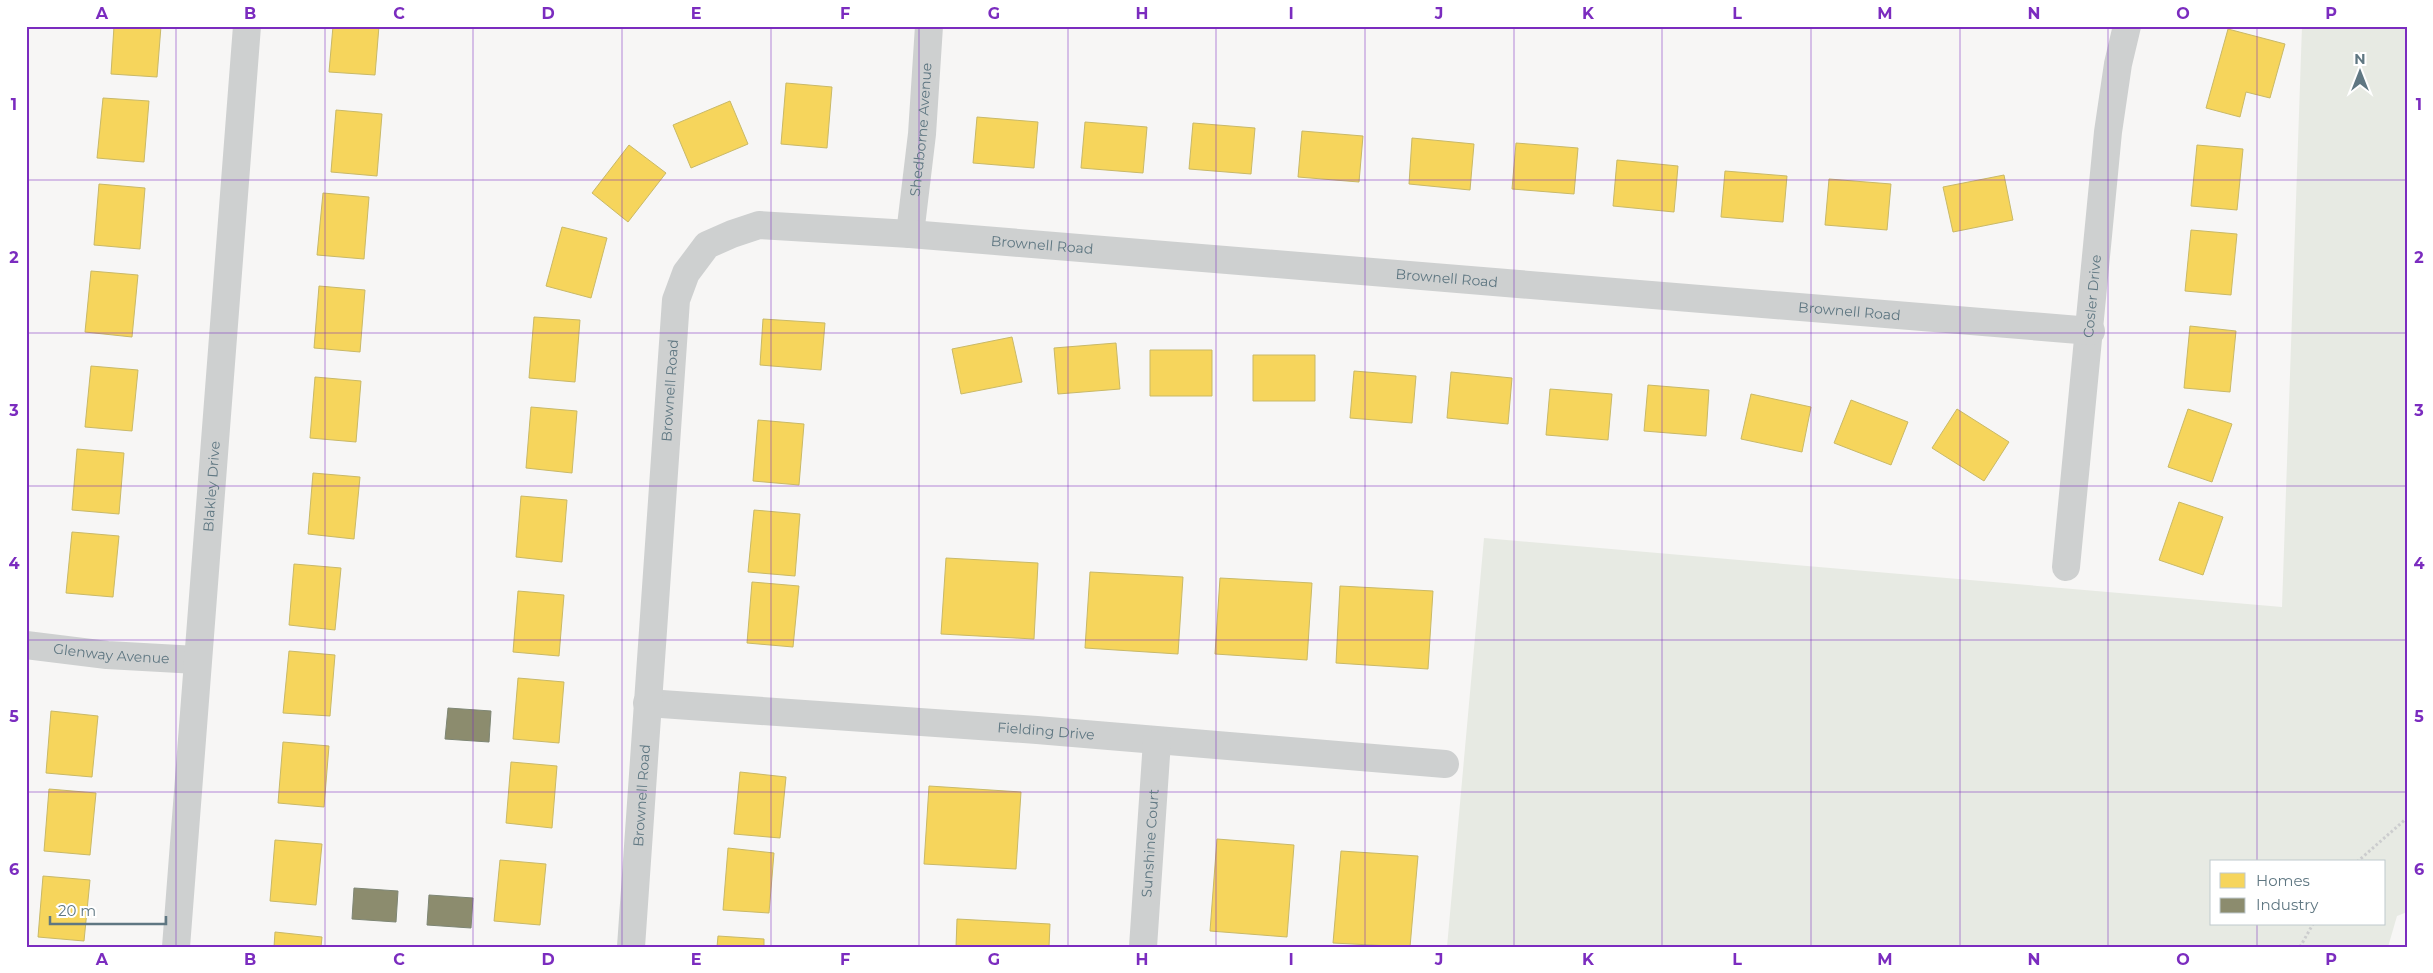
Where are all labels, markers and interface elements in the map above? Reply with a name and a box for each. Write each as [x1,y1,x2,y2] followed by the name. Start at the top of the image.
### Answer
[95,4,109,23] text: A
[244,4,256,23] text: B
[393,4,405,23] text: C
[541,4,555,23] text: D
[691,4,701,23] text: E
[840,4,850,23] text: F
[988,4,1000,23] text: G
[1136,4,1148,23] text: H
[1288,4,1294,23] text: I
[1434,4,1443,23] text: J
[1582,4,1595,23] text: K
[1732,4,1742,23] text: L
[1877,4,1893,23] text: M
[2028,4,2040,23] text: N
[2176,4,2190,23] text: O
[2325,4,2337,23] text: P
[2336,48,2386,98] north arrow
[2354,50,2366,68] text: N
[906,62,936,198] street label: Shedborne Avenue
[11,95,17,114] text: 1
[2416,95,2422,114] text: 1
[990,232,1094,258] street label: Brownell Road
[9,248,19,267] text: 2
[2414,248,2424,267] text: 2
[2079,254,2105,339] street label: Cosler Drive
[1395,265,1499,291] street label: Brownell Road
[1798,298,1901,324] street label: Brownell Road
[657,339,682,442] street label: Brownell Road
[8,401,19,420] text: 3
[2413,401,2424,420] text: 3
[199,440,224,532] street label: Blakley Drive
[8,554,20,573] text: 4
[2413,554,2425,573] text: 4
[52,639,170,667] street label: Glenway Avenue
[9,707,19,726] text: 5
[2414,707,2424,726] text: 5
[997,718,1095,744] street label: Fielding Drive
[629,744,654,847] street label: Brownell Road
[1137,788,1163,898] street label: Sunshine Court
[9,860,19,879] text: 6
[2210,860,2386,926] legend
[2414,860,2424,879] text: 6
[2256,871,2310,890] text: Homes
[50,893,166,925] scale bar
[2256,895,2319,914] text: Industry
[58,901,96,920] text: 20 m
[95,950,109,969] text: A
[244,950,256,969] text: B
[393,950,405,969] text: C
[541,950,555,969] text: D
[691,950,701,969] text: E
[840,950,850,969] text: F
[988,950,1000,969] text: G
[1136,950,1148,969] text: H
[1288,950,1294,969] text: I
[1434,950,1443,969] text: J
[1582,950,1595,969] text: K
[1732,950,1742,969] text: L
[1877,950,1893,969] text: M
[2028,950,2040,969] text: N
[2176,950,2190,969] text: O
[2325,950,2337,969] text: P

